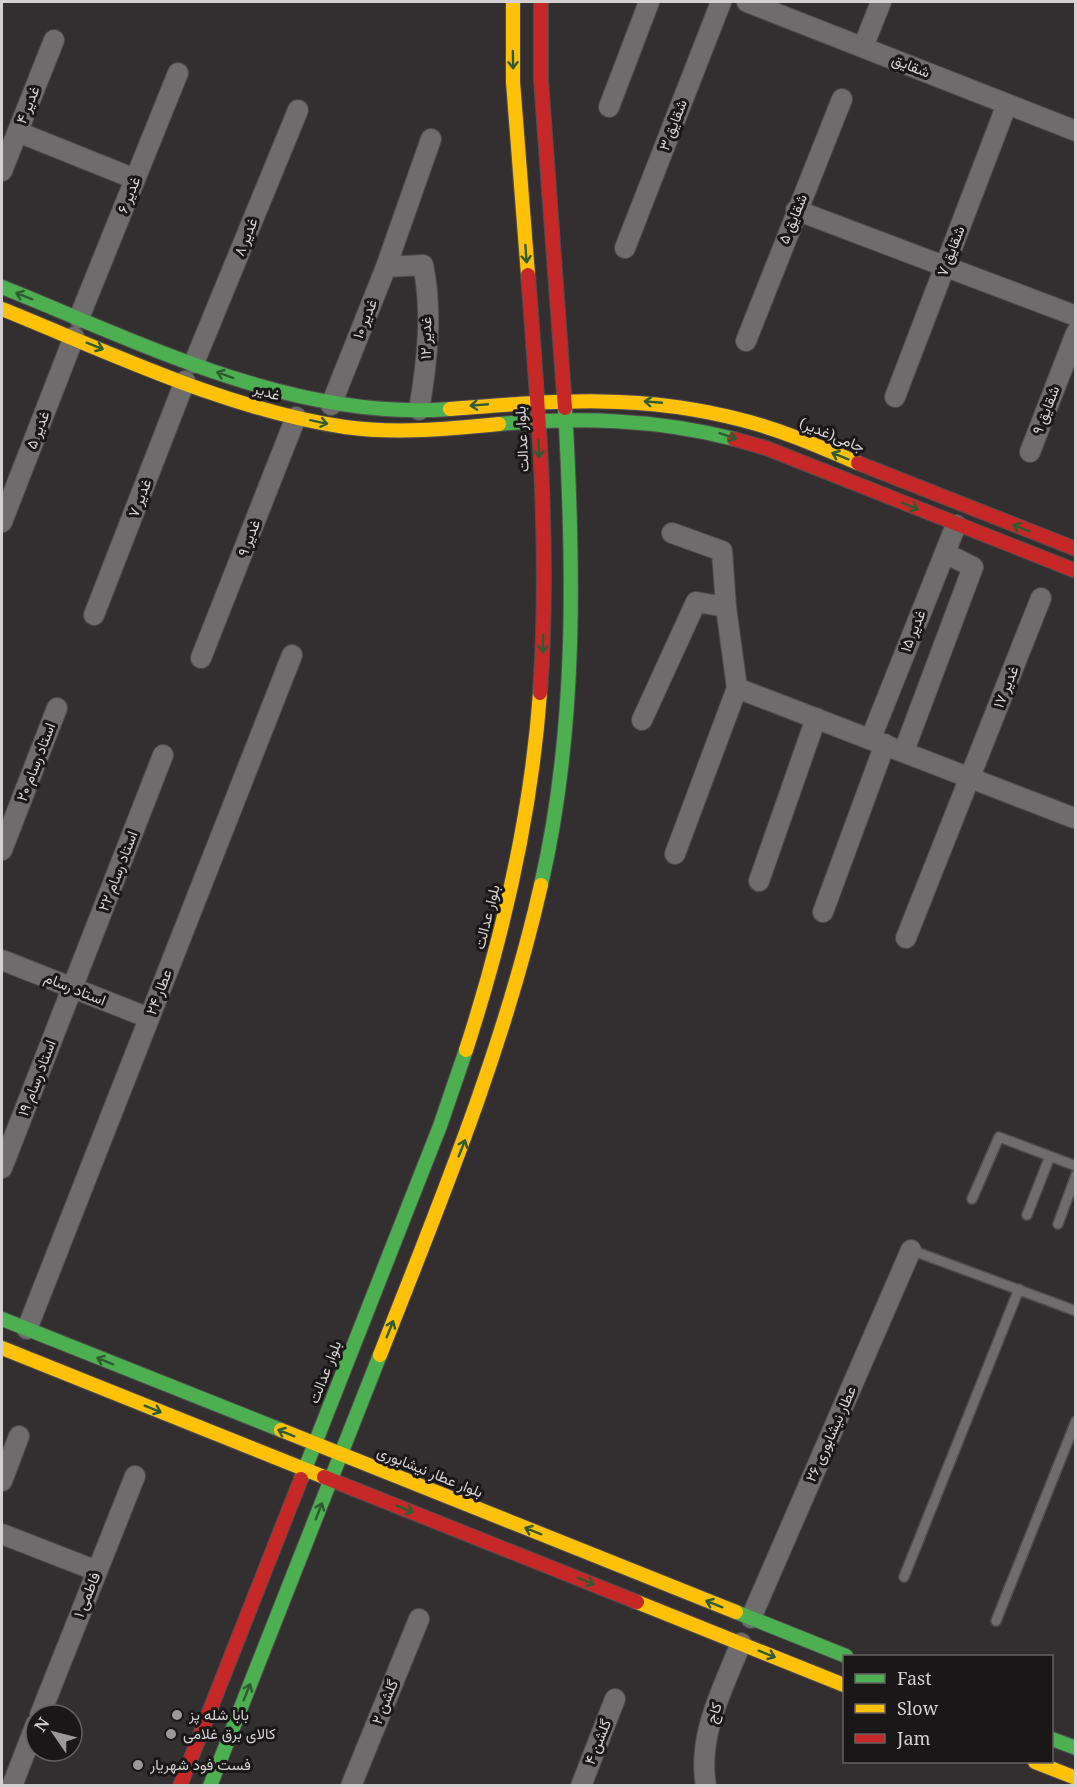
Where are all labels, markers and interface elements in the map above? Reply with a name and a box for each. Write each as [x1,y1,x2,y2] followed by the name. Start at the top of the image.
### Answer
[889,48,934,83] street label: شقایق
[507,49,519,69] one-way arrow
[10,83,44,127] street label: غدیر ۴
[653,96,692,153] street label: شقایق ۳
[112,173,145,216] street label: غدیر ۶
[773,191,812,247] street label: شقایق ۵
[228,214,262,259] street label: غدیر ۸
[931,223,970,279] street label: شقایق ۷
[521,244,532,264] one-way arrow
[15,290,34,301] one-way arrow
[347,296,381,342] street label: غدیر ۱۰
[415,316,435,360] street label: غدیر ۱۲
[85,341,104,352] one-way arrow
[216,369,235,380] one-way arrow
[251,377,283,405] street label: غدیر
[1027,382,1064,437] street label: شقایق ۹
[644,396,664,407] one-way arrow
[469,400,489,411] one-way arrow
[509,406,533,472] street label: بلوار عدالت
[21,407,54,452] street label: غدیر ۵
[796,412,868,457] street label: جامی(غدیر)
[308,417,328,428] one-way arrow
[718,431,737,442] one-way arrow
[534,439,545,459] one-way arrow
[831,450,850,461] one-way arrow
[123,475,156,520] street label: غدیر ۷
[900,501,918,512] one-way arrow
[232,516,264,559] street label: غدیر ۹
[1012,522,1031,533] one-way arrow
[895,606,930,655] street label: غدیر ۱۵
[537,633,548,653] one-way arrow
[988,662,1023,711] street label: غدیر ۱۷
[11,719,60,804] street label: استاد رسام ۲۰
[93,828,142,914] street label: استاد رسام ۲۲
[468,882,504,951] street label: بلوار عدالت
[140,966,176,1017] street label: عطار ۲۴
[41,967,109,1010] street label: استاد رسام
[12,1037,61,1119] street label: استاد رسام ۱۹
[457,1139,468,1158] one-way arrow
[385,1320,396,1339] one-way arrow
[303,1337,345,1406] street label: بلوار عدالت
[96,1354,115,1365] one-way arrow
[800,1382,861,1485] street label: عطار نیشابوری ۲۶
[144,1404,162,1415] one-way arrow
[278,1427,296,1438] one-way arrow
[374,1441,486,1502] street label: بلوار عطار نیشابوری
[314,1502,325,1520] one-way arrow
[395,1504,414,1515] one-way arrow
[524,1525,542,1536] one-way arrow
[68,1569,105,1621] street label: فاطمی ۱
[576,1577,595,1588] one-way arrow
[705,1597,723,1608] one-way arrow
[757,1649,776,1660] one-way arrow
[843,1655,1053,1763] legend
[897,1666,932,1690] text: Fast
[366,1676,403,1727] street label: گلشن ۲
[242,1683,253,1702] one-way arrow
[897,1696,939,1720] text: Slow
[700,1699,728,1726] street label: کاج
[24,1703,84,1763] north arrow
[188,1704,249,1725] place label: بابا شله پز
[170,1708,184,1722] marker: بابا شله پز
[29,1713,55,1736] text: N
[579,1716,616,1768] street label: گلشن ۴
[183,1723,276,1744] place label: کالای برق غلامی
[896,1726,931,1750] text: Jam
[164,1727,178,1741] marker: کالای برق غلامی
[149,1754,251,1774] place label: فست فود شهریار
[131,1758,145,1772] marker: فست فود شهریار

